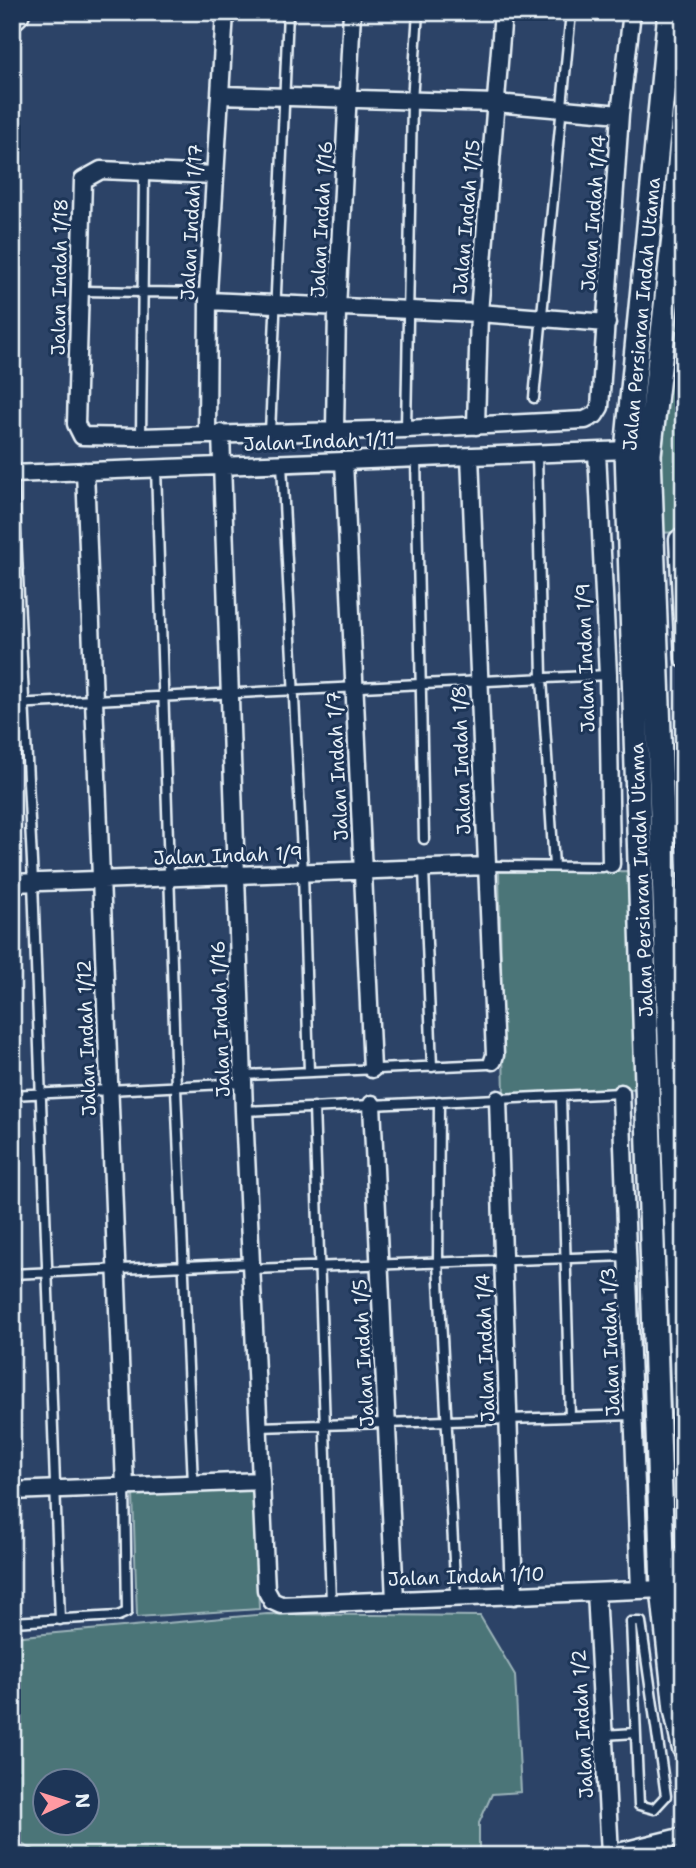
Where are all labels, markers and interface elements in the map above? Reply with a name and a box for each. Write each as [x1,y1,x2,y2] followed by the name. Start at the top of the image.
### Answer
[576,134,611,292] street label: Jalan Indah 1/14
[447,138,486,296] street label: Jalan Indah 1/15
[305,140,338,298] street label: Jalan Indah 1/16
[175,143,208,301] street label: Jalan Indah 1/17
[617,176,666,452] street label: Jalan Persiaran Indah Utama
[46,198,73,356] street label: Jalan Indah 1/18
[243,426,395,457] street label: Jalan Indah 1/11
[570,583,601,733] street label: Jalan Indan 1/9
[446,685,477,835] street label: Jalan Indah 1/8
[321,690,354,841] street label: Jalan Indah 1/7
[624,742,659,1018] street label: Jalan Persiaran Indah Utama
[153,840,303,871] street label: Jalan Indah 1/9
[205,940,236,1098] street label: Jalan Indah 1/16
[71,959,102,1117] street label: Jalan Indah 1/12
[595,1267,626,1417] street label: Jalan Indah 1/3
[470,1273,501,1423] street label: Jalan Indah 1/4
[347,1278,380,1428] street label: Jalan Indah 1/5
[387,1561,545,1592] street label: Jalan Indah 1/10
[566,1649,599,1799] street label: Jalan Indah 1/2
[32,1766,102,1836] north arrow
[69,1792,95,1809] text: N

